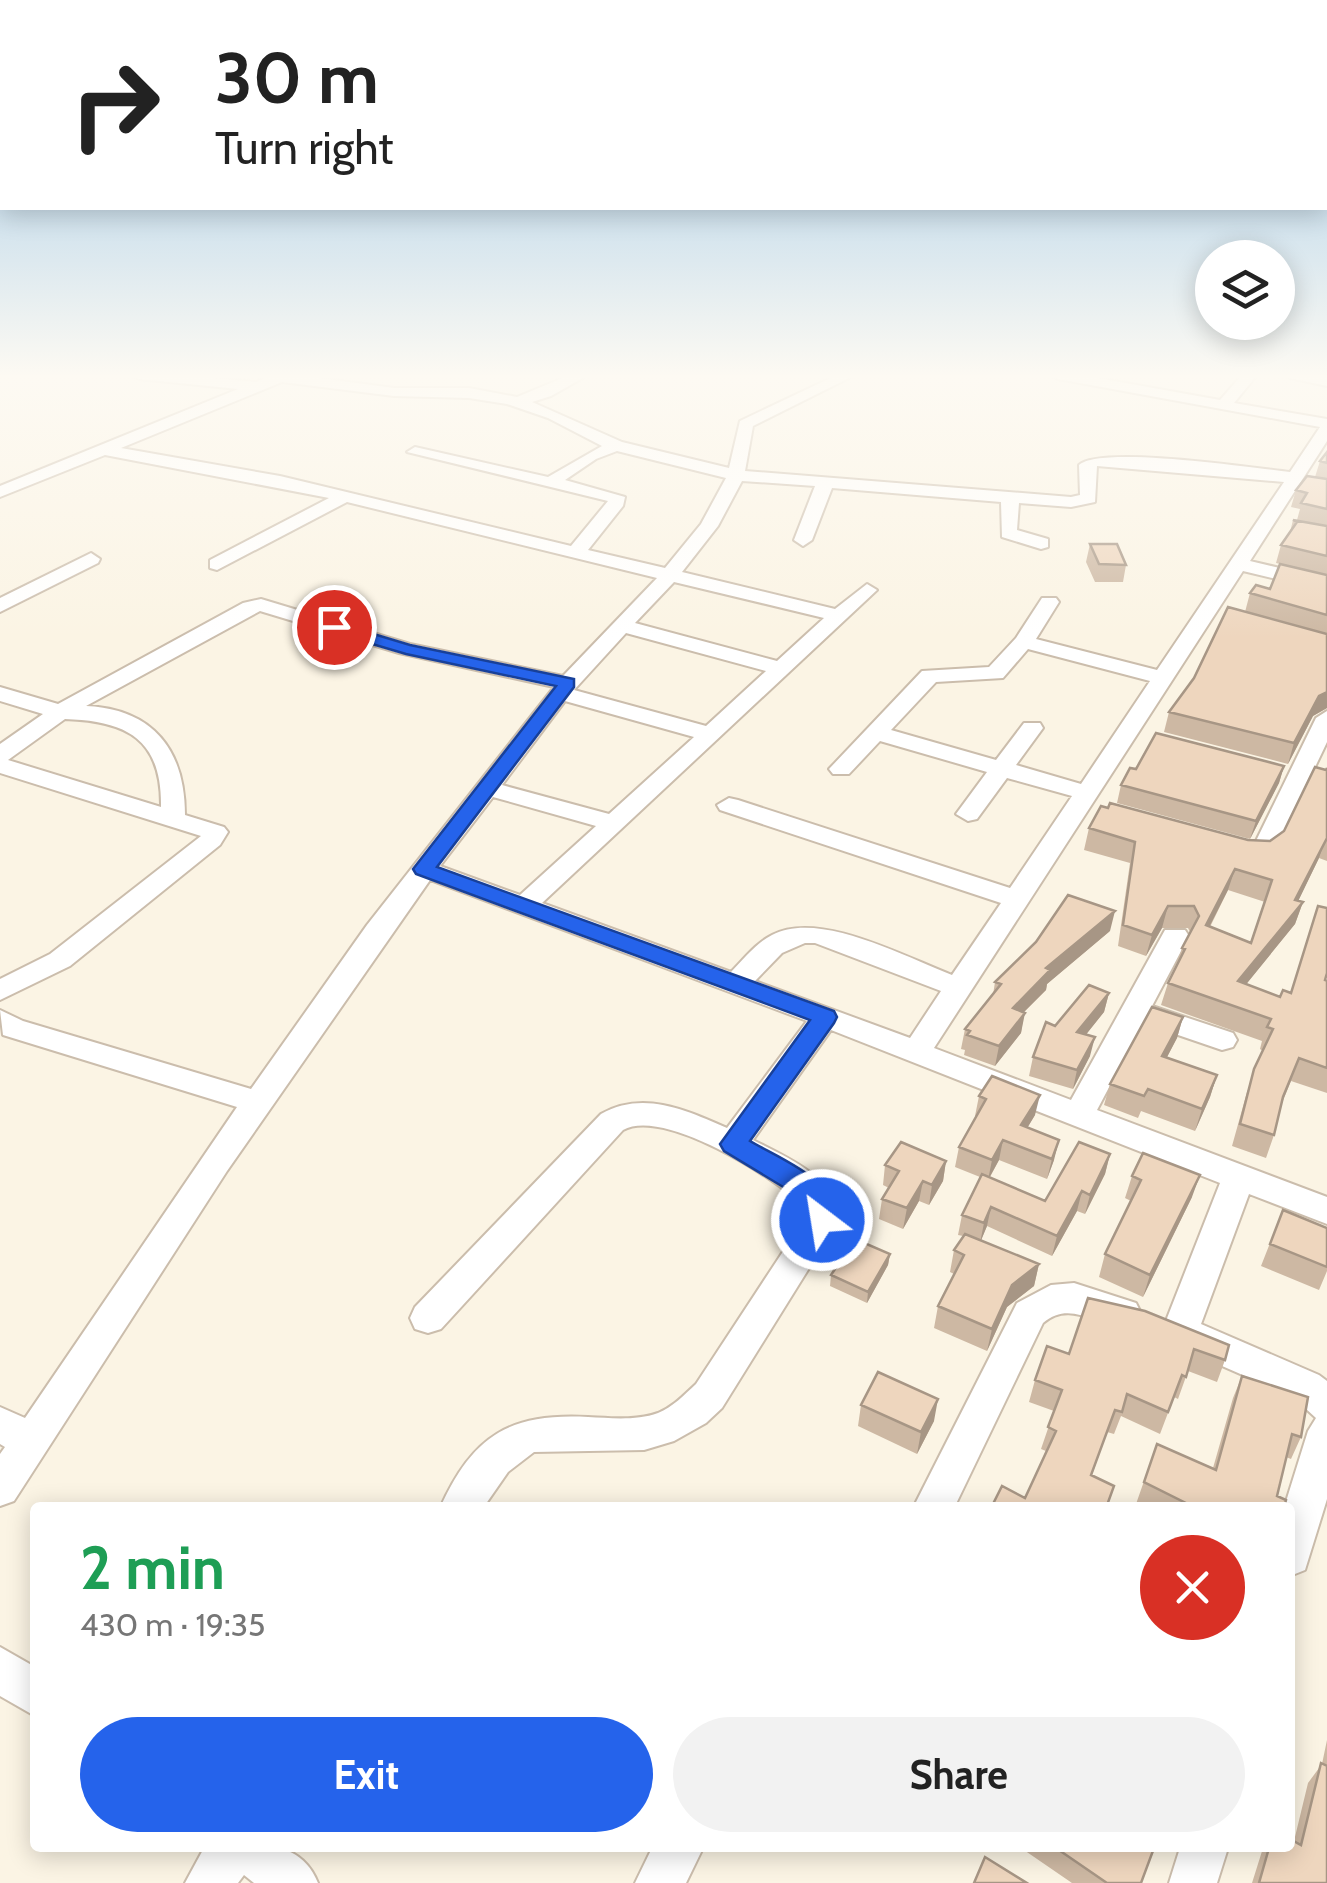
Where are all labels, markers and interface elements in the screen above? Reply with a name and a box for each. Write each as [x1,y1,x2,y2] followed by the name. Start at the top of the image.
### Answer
[215,35,379,121] text: 30 m
[50,40,180,170] icon: right
[215,121,394,175] text: Turn right
[1195,240,1295,340] map controls
[1195,240,1295,340] button: layers
[292,585,377,670] pin
[307,600,362,655] icon: arrive
[770,1168,874,1272] position arrow
[80,1531,225,1604] text: 2 min
[1140,1535,1245,1640] button: close
[80,1605,265,1644] text: 430 m · 19:35
[80,1717,653,1832] button: Exit
[673,1717,1245,1832] button: Share

